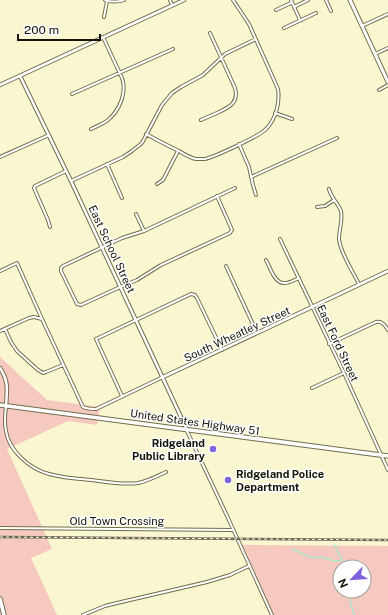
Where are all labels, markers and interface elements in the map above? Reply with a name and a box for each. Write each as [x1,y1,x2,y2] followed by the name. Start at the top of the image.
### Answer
[18,16,100,42] scale bar
[24,23,59,37] text: 200 m
[86,203,138,295] street label: East School Street
[315,303,361,383] street label: East Ford Street
[182,304,292,364] street label: South Wheatley Street
[129,407,261,437] street label: United States Highway 51
[132,437,206,462] place label: Ridgeland Public Library
[208,444,218,454] marker: Ridgeland Public Library
[236,468,324,493] place label: Ridgeland Police Department
[223,475,233,485] marker: Ridgeland Police Department
[70,515,165,527] street label: Old Town Crossing
[332,559,372,599] north arrow
[336,577,350,590] text: N

